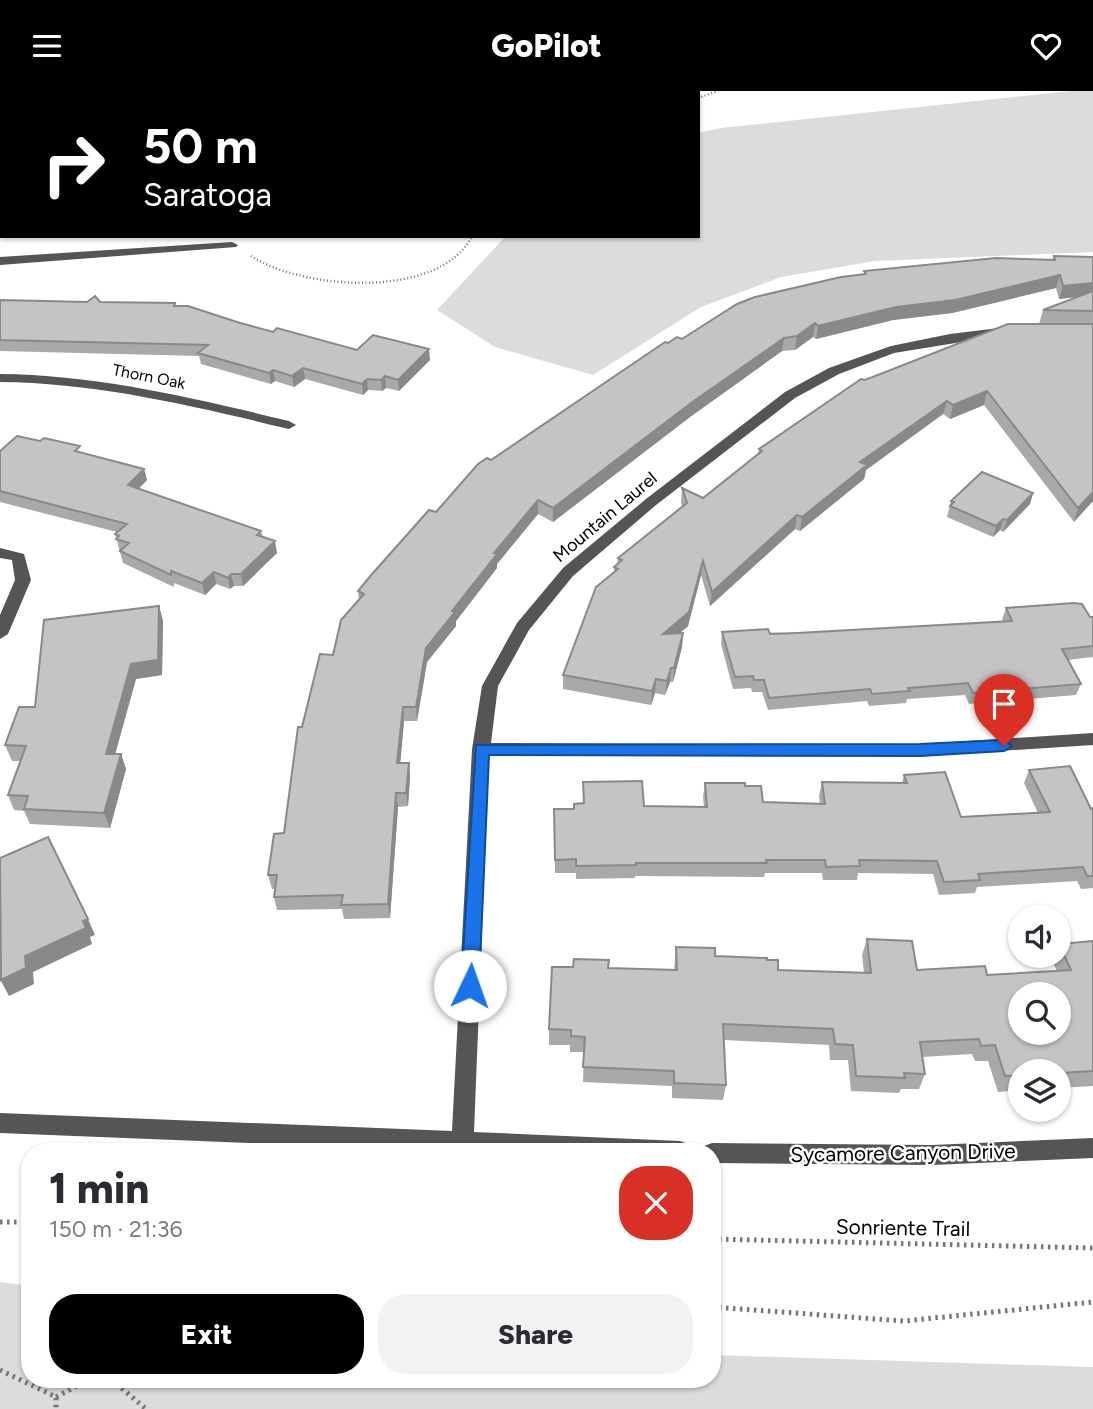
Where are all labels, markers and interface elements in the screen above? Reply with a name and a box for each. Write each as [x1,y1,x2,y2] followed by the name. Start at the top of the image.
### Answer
[28,27,66,65] icon: menu
[491,27,602,65] text: GoPilot
[1027,27,1065,65] icon: heart
[143,116,258,175] text: 50 m
[28,119,119,210] icon: right
[143,176,272,214] text: Saratoga
[111,360,187,393] street label: Thorn Oak
[549,467,661,567] street label: Mountain Laurel
[974,674,1034,746] pin
[985,685,1023,723] icon: arrive
[1008,905,1071,1122] map controls
[1008,905,1071,968] button: sound
[433,949,507,1023] position arrow
[1008,982,1071,1045] button: search
[1008,1059,1071,1122] button: layers
[790,1138,1016,1167] street label: Sycamore Canyon Drive
[49,1163,149,1214] text: 1 min
[619,1166,693,1240] button: close
[836,1214,970,1241] street label: Sonriente Trail
[49,1215,183,1243] text: 150 m · 21:36
[49,1294,364,1374] button: Exit
[378,1294,693,1374] button: Share

